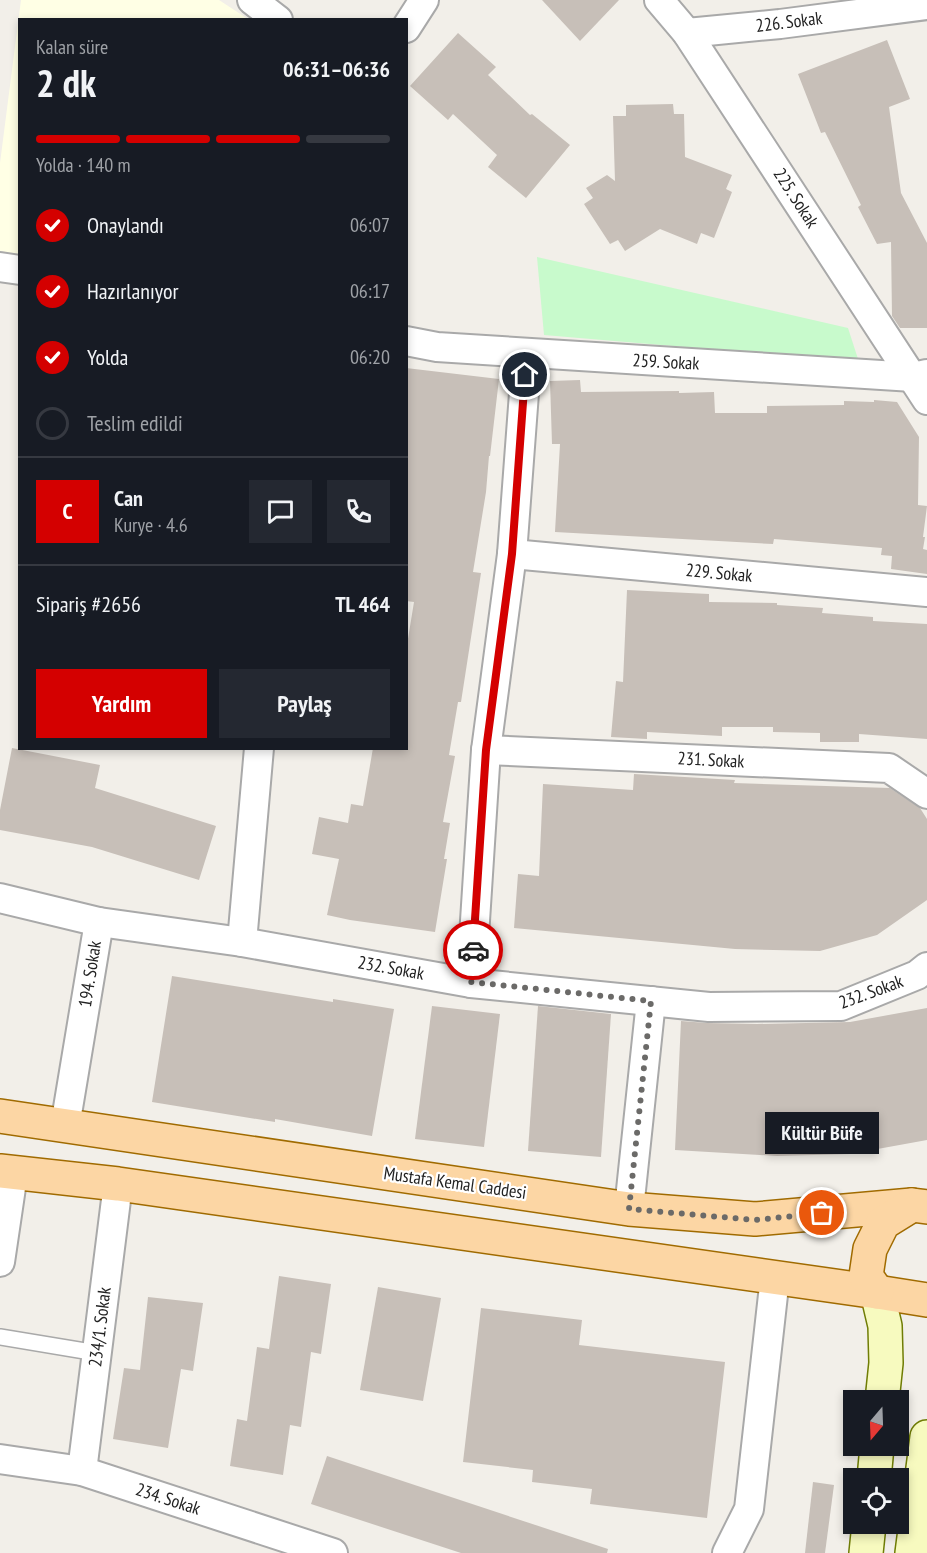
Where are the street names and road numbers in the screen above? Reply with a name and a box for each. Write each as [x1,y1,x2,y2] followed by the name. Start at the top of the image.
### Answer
[754,6,823,37] street label: 226. Sokak
[769,163,824,232] street label: 225. Sokak
[632,348,700,375] street label: 259. Sokak
[685,558,753,587] street label: 229. Sokak
[677,746,745,773] street label: 231. Sokak
[73,939,106,1009] street label: 194. Sokak
[356,950,426,985] street label: 232. Sokak
[836,969,906,1014] street label: 232. Sokak
[382,1161,528,1204] street label: Mustafa Kemal Caddesi
[83,1286,116,1368] street label: 234/1. Sokak
[133,1477,203,1520] street label: 234. Sokak

